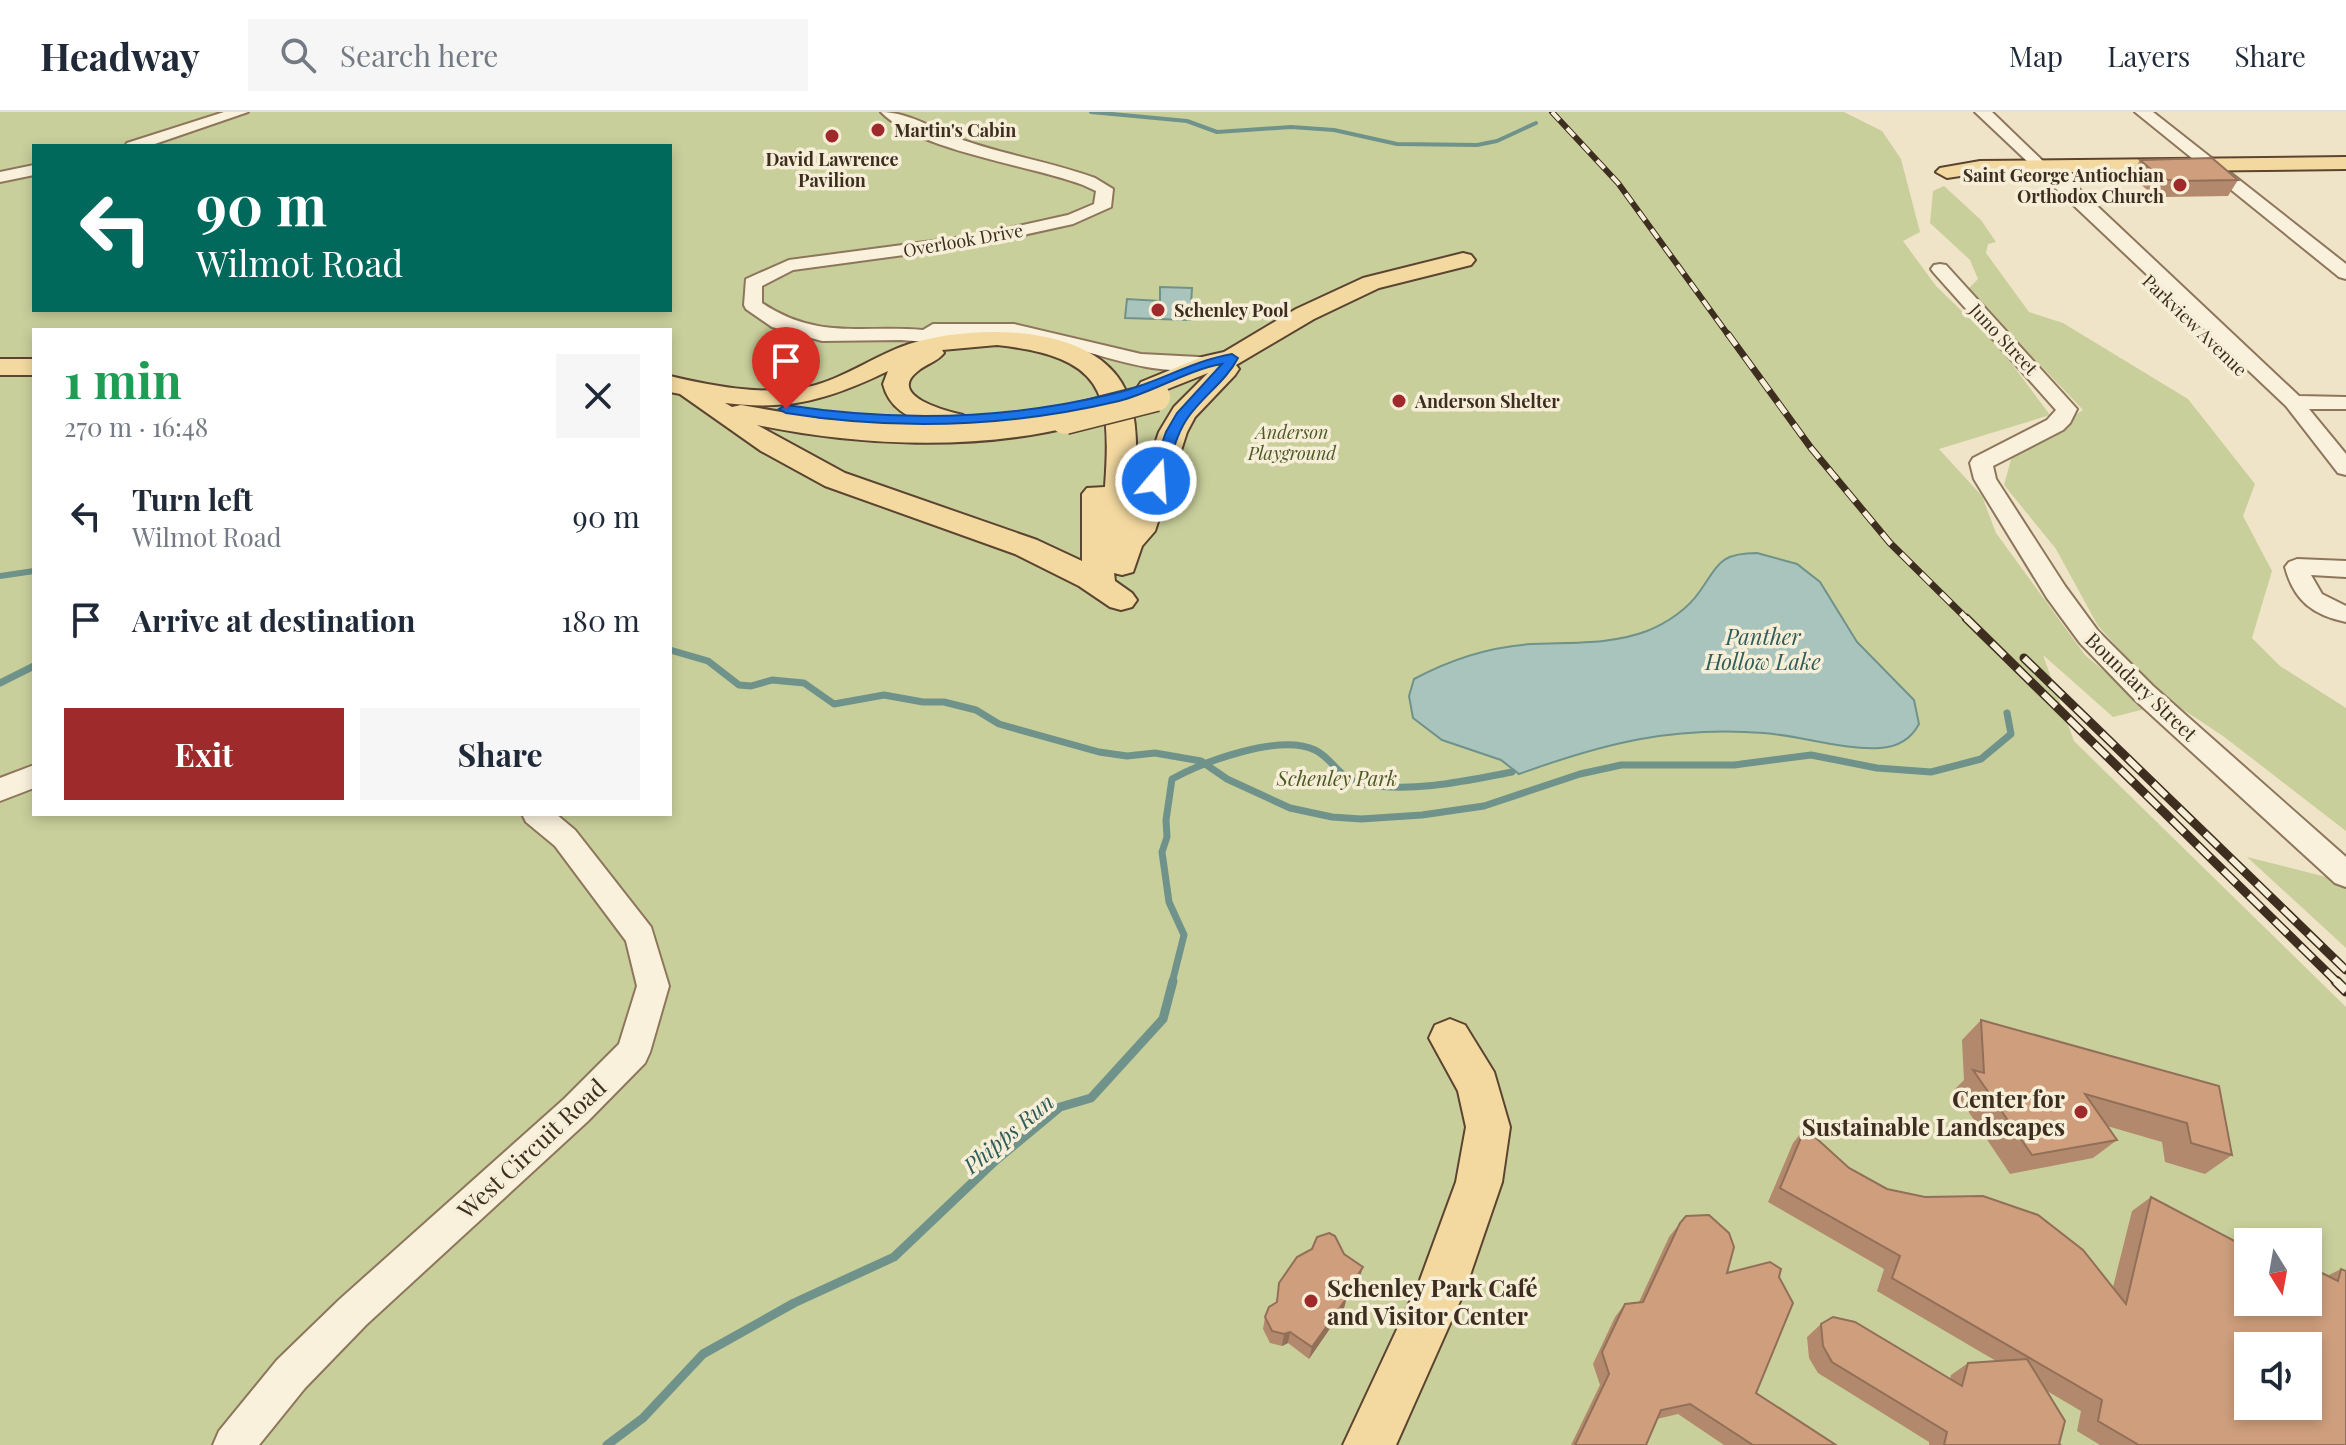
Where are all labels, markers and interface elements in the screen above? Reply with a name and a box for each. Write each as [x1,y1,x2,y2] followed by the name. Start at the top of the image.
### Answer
[248,19,808,91] search box
[40,30,200,81] text: Headway
[276,33,320,77] icon: search
[340,35,498,75] text: Search here
[2009,37,2063,74] text: Map
[2107,37,2190,74] text: Layers
[2234,37,2306,74] text: Share
[894,118,1016,142] place label: Martin's Cabin
[869,121,887,139] marker: Martin's Cabin
[823,127,841,145] marker: David Lawrence Pavilion
[765,147,899,192] place label: David Lawrence Pavilion
[1963,163,2164,208] place label: Saint George Antiochian Orthodox Church
[196,166,327,241] text: 90 m
[64,176,168,280] icon: left
[2171,176,2189,194] marker: Saint George Antiochian Orthodox Church
[901,218,1025,262] street label: Overlook Drive
[196,238,403,286] text: Wilmot Road
[2137,269,2253,381] street label: Parkview Avenue
[1964,297,2044,380] street label: Juno Street
[1174,298,1289,322] place label: Schenley Pool
[1149,301,1167,319] marker: Schenley Pool
[752,327,820,409] pin
[764,339,808,383] icon: arrive
[64,347,182,411] text: 1 min
[556,354,640,438] button: close
[1414,389,1560,413] place label: Anderson Shelter
[1390,392,1408,410] marker: Anderson Shelter
[64,409,208,444] text: 270 m · 16:48
[1247,420,1337,465] park label: Anderson Playground
[1114,439,1198,523] position arrow
[132,479,253,519] text: Turn left
[64,494,108,538] icon: left
[573,496,640,536] text: 90 m
[132,519,282,554] text: Wilmot Road
[64,598,108,642] icon: arrive
[132,600,415,640] text: Arrive at destination
[561,600,640,640] text: 180 m
[1704,621,1821,676] water label: Panther Hollow Lake
[2080,626,2204,747] street label: Boundary Street
[64,708,344,800] button: Exit
[360,708,640,800] button: Share
[1276,764,1397,791] park label: Schenley Park
[449,1071,612,1226] street label: West Circuit Road
[1802,1082,2066,1142] place label: Center for Sustainable Landscapes
[956,1086,1060,1180] water label: Phipps Run
[2072,1103,2090,1121] marker: Center for Sustainable Landscapes
[2234,1228,2322,1316] north arrow
[2234,1228,2322,1420] map controls
[1327,1271,1538,1331] place label: Schenley Park Café and Visitor Center
[1302,1292,1320,1310] marker: Schenley Park Café and Visitor Center
[2234,1332,2322,1420] button: sound

